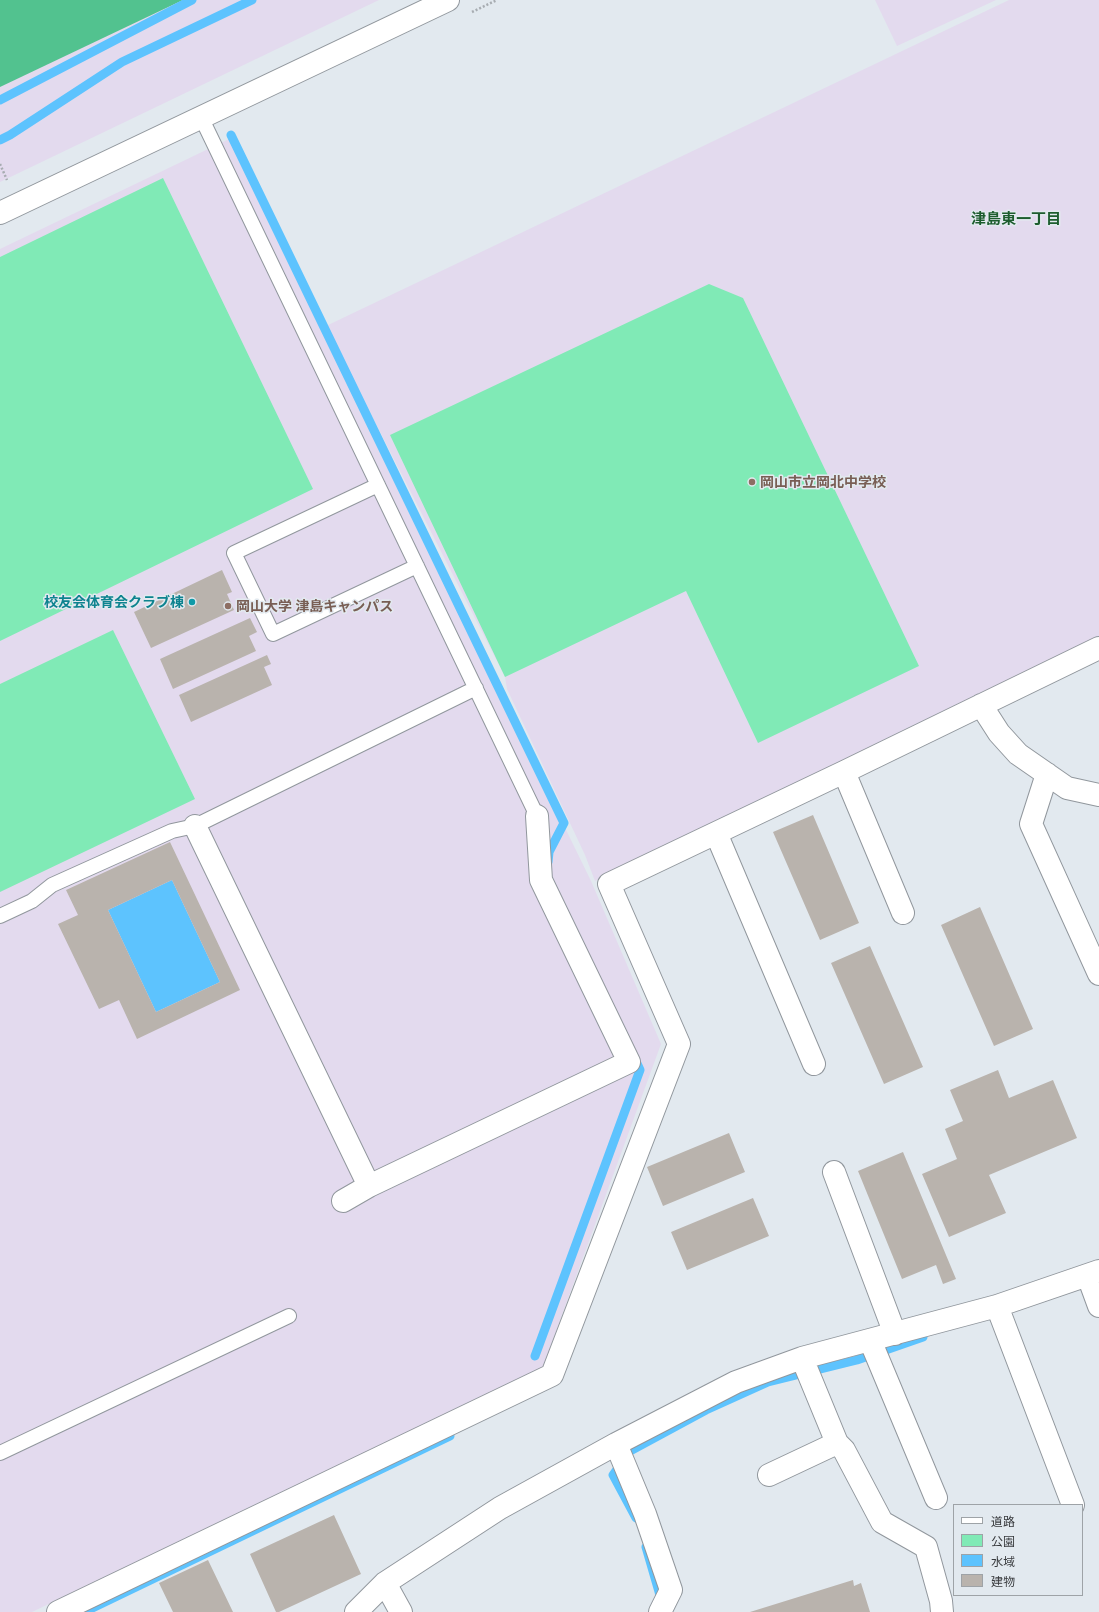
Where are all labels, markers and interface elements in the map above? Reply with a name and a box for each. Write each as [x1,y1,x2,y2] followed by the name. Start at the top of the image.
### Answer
[971,209,1061,227] district label: 津島東一丁目
[760,474,886,490] place label: 岡山市立岡北中学校
[747,477,757,487] marker: 岡山市立岡北中学校
[44,594,184,610] place label: 校友会体育会クラブ棟
[187,597,197,607] marker: 校友会体育会クラブ棟
[236,598,393,614] place label: 岡山大学 津島キャンパス
[223,601,233,611] marker: 岡山大学 津島キャンパス
[953,1504,1083,1596] legend
[991,1512,1015,1529] text: 道路
[991,1532,1015,1549] text: 公園
[991,1552,1015,1569] text: 水域
[991,1572,1015,1589] text: 建物

